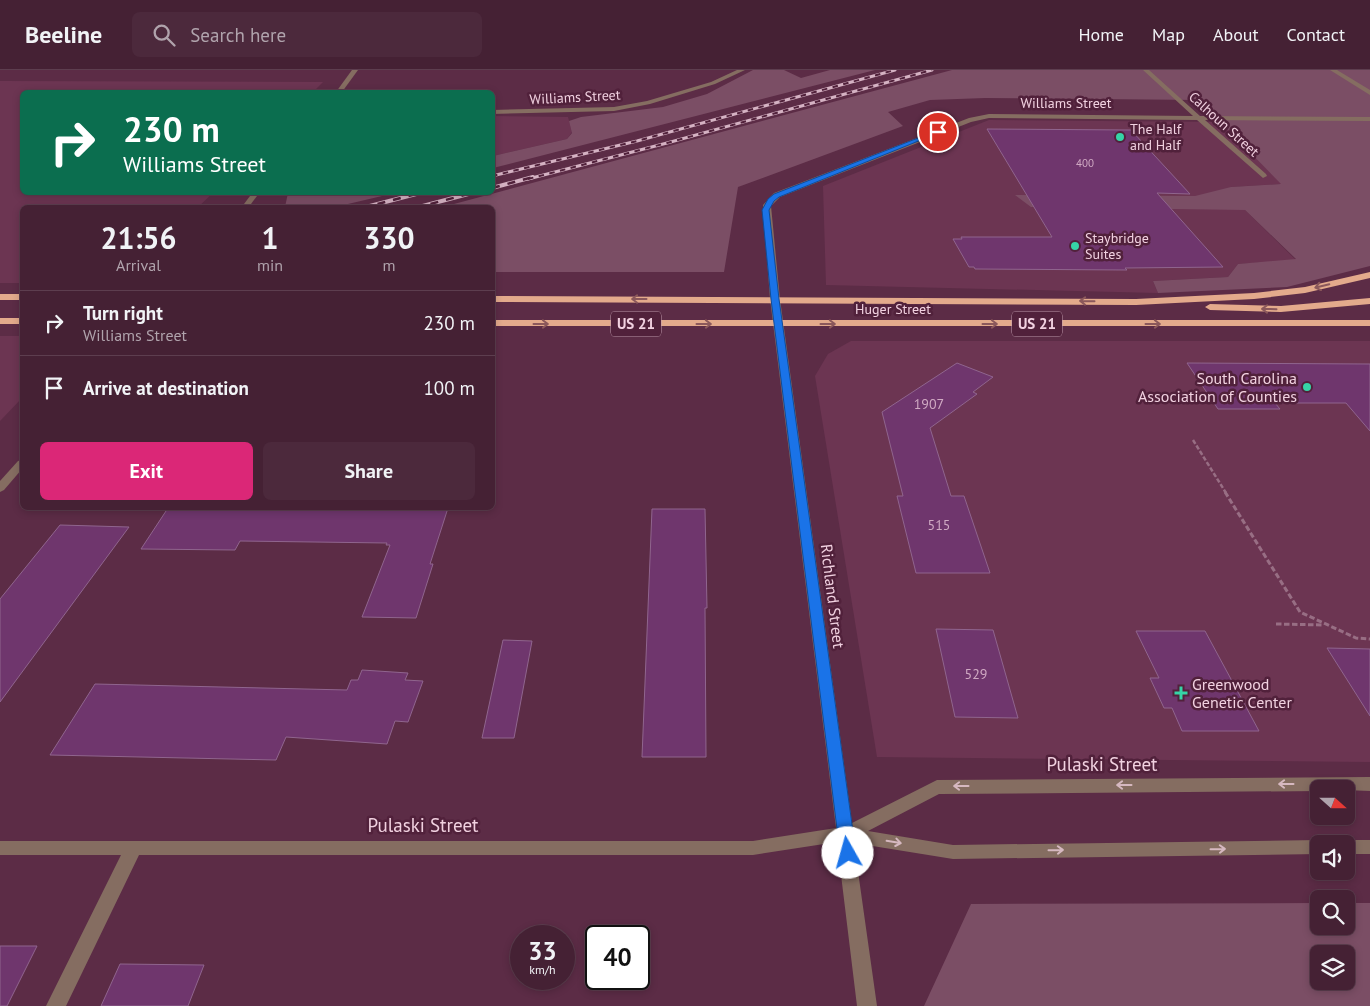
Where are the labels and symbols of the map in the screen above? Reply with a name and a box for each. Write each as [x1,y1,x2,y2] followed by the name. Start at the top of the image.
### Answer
[529,86,621,108] street label: Williams Street
[1185,88,1263,161] street label: Calhoun Street
[1021,94,1112,112] street label: Williams Street
[917,111,959,153] pin
[1130,120,1182,154] place label: The Half and Half
[1114,131,1126,143] marker: The Half and Half
[1076,156,1094,170] house number: 400
[1085,229,1149,263] place label: Staybridge Suites
[1069,240,1081,252] marker: Staybridge Suites
[1315,282,1331,291] one-way arrow
[631,294,647,304] one-way arrow
[1079,297,1095,306] one-way arrow
[855,300,931,318] street label: Huger Street
[1261,304,1277,313] one-way arrow
[611,312,661,336] road number: US 21
[1012,312,1062,336] road number: US 21
[532,319,549,329] one-way arrow
[695,319,711,329] one-way arrow
[820,319,836,329] one-way arrow
[982,319,998,329] one-way arrow
[1144,319,1161,329] one-way arrow
[1138,368,1297,406] place label: South Carolina Association of Counties
[1301,381,1313,393] marker: South Carolina Association of Counties
[914,395,944,413] house number: 1907
[928,516,950,534] house number: 515
[817,543,849,650] street label: Richland Street
[965,665,987,683] house number: 529
[1192,674,1292,712] place label: Greenwood Genetic Center
[1174,686,1188,700] marker: Greenwood Genetic Center
[1047,752,1158,776] street label: Pulaski Street
[1279,779,1295,789] one-way arrow
[1116,780,1132,790] one-way arrow
[1310,780,1355,825] north arrow
[954,782,970,791] one-way arrow
[368,813,479,837] street label: Pulaski Street
[821,826,873,878] position arrow
[886,837,902,847] one-way arrow
[1210,844,1226,853] one-way arrow
[1048,845,1064,855] one-way arrow
[585,925,650,990] speed limit sign: 40

